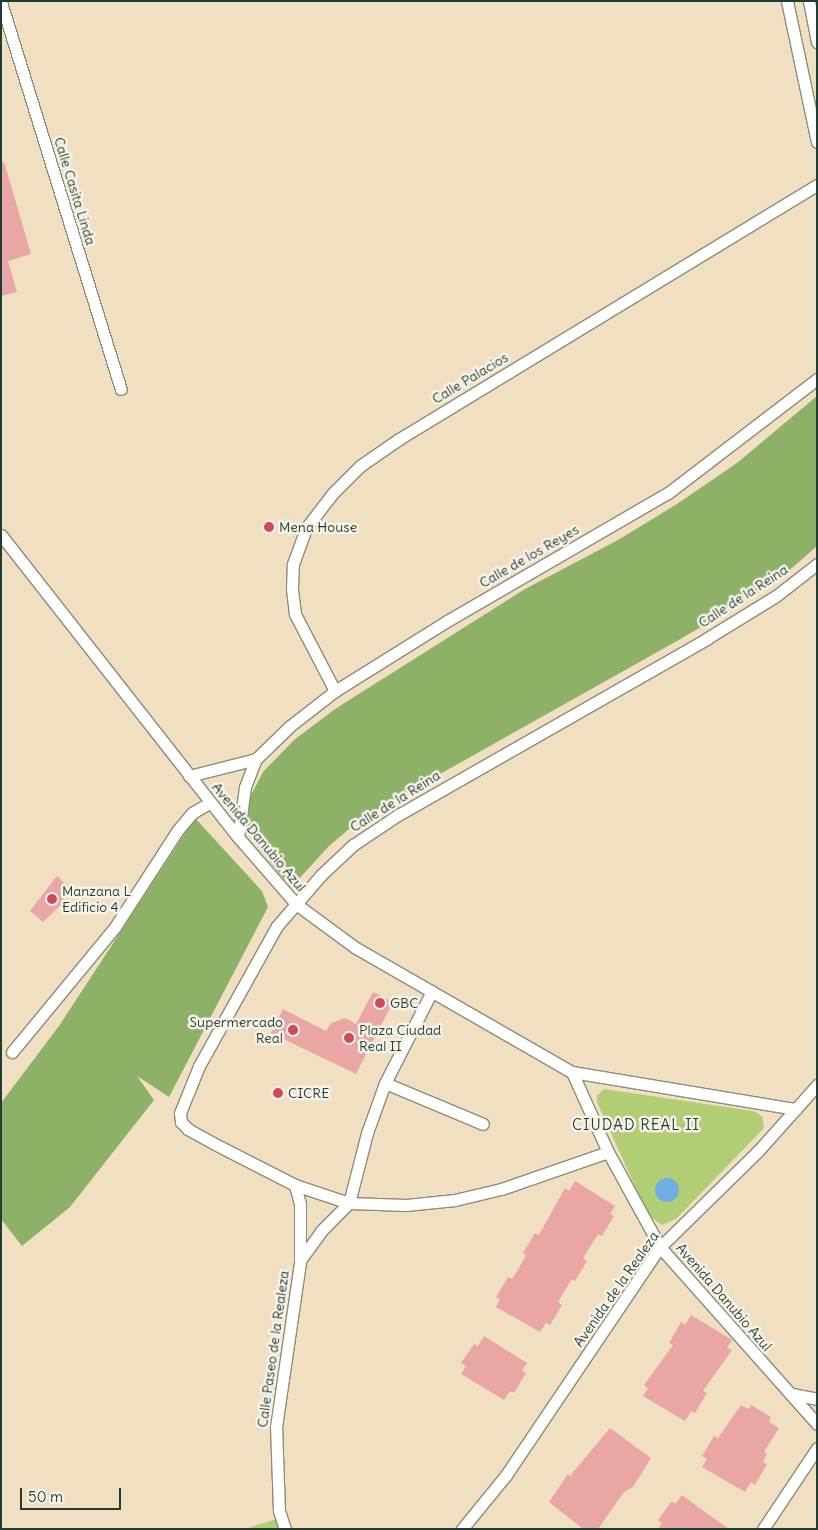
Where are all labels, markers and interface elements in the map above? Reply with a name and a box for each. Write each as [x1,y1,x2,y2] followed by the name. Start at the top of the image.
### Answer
[51,135,99,247] street label: Calle Casita Linda
[429,349,511,407] street label: Calle Palacios
[279,519,357,535] place label: Mena House
[263,521,275,533] marker: Mena House
[476,521,582,591] street label: Calle de los Reyes
[695,561,791,631] street label: Calle de la Reina
[347,767,443,835] street label: Calle de la Reina
[208,779,310,895] street label: Avenida Danubio Azul
[62,883,131,916] place label: Manzana L Edificio 4
[46,893,58,905] marker: Manzana L Edificio 4
[390,995,418,1011] place label: GBC
[374,997,386,1009] marker: GBC
[189,1014,283,1046] place label: Supermercado Real
[359,1022,441,1054] place label: Plaza Ciudad Real II
[287,1024,299,1036] marker: Supermercado Real
[343,1032,355,1044] marker: Plaza Ciudad Real II
[288,1085,329,1101] place label: CICRE
[272,1087,284,1099] marker: CICRE
[570,1116,702,1134] district label: CIUDAD REAL II
[570,1228,662,1350] street label: Avenida de la Realeza
[673,1240,775,1354] street label: Avenida Danubio Azul
[254,1269,292,1429] street label: Calle Paseo de la Realeza
[22,1478,124,1510] scale bar
[28,1487,63,1506] text: 50 m

